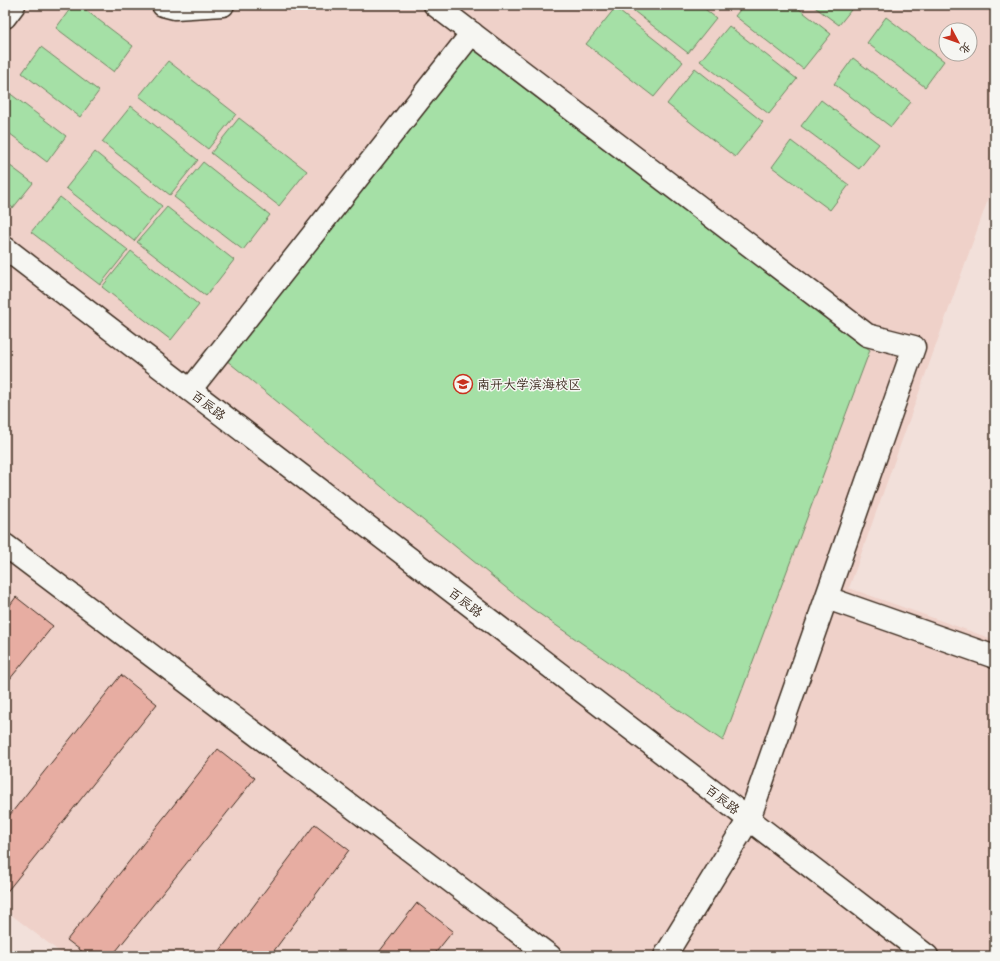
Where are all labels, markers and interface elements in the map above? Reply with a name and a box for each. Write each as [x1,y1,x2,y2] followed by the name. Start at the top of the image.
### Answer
[938,22,978,62] north arrow
[954,38,975,58] text: 北
[452,373,474,395] school or university icon: 南开大学滨海校区
[477,375,581,396] place label: 南开大学滨海校区
[186,386,230,426] street label: 百辰路
[443,583,487,623] street label: 百辰路
[700,780,744,820] street label: 百辰路

